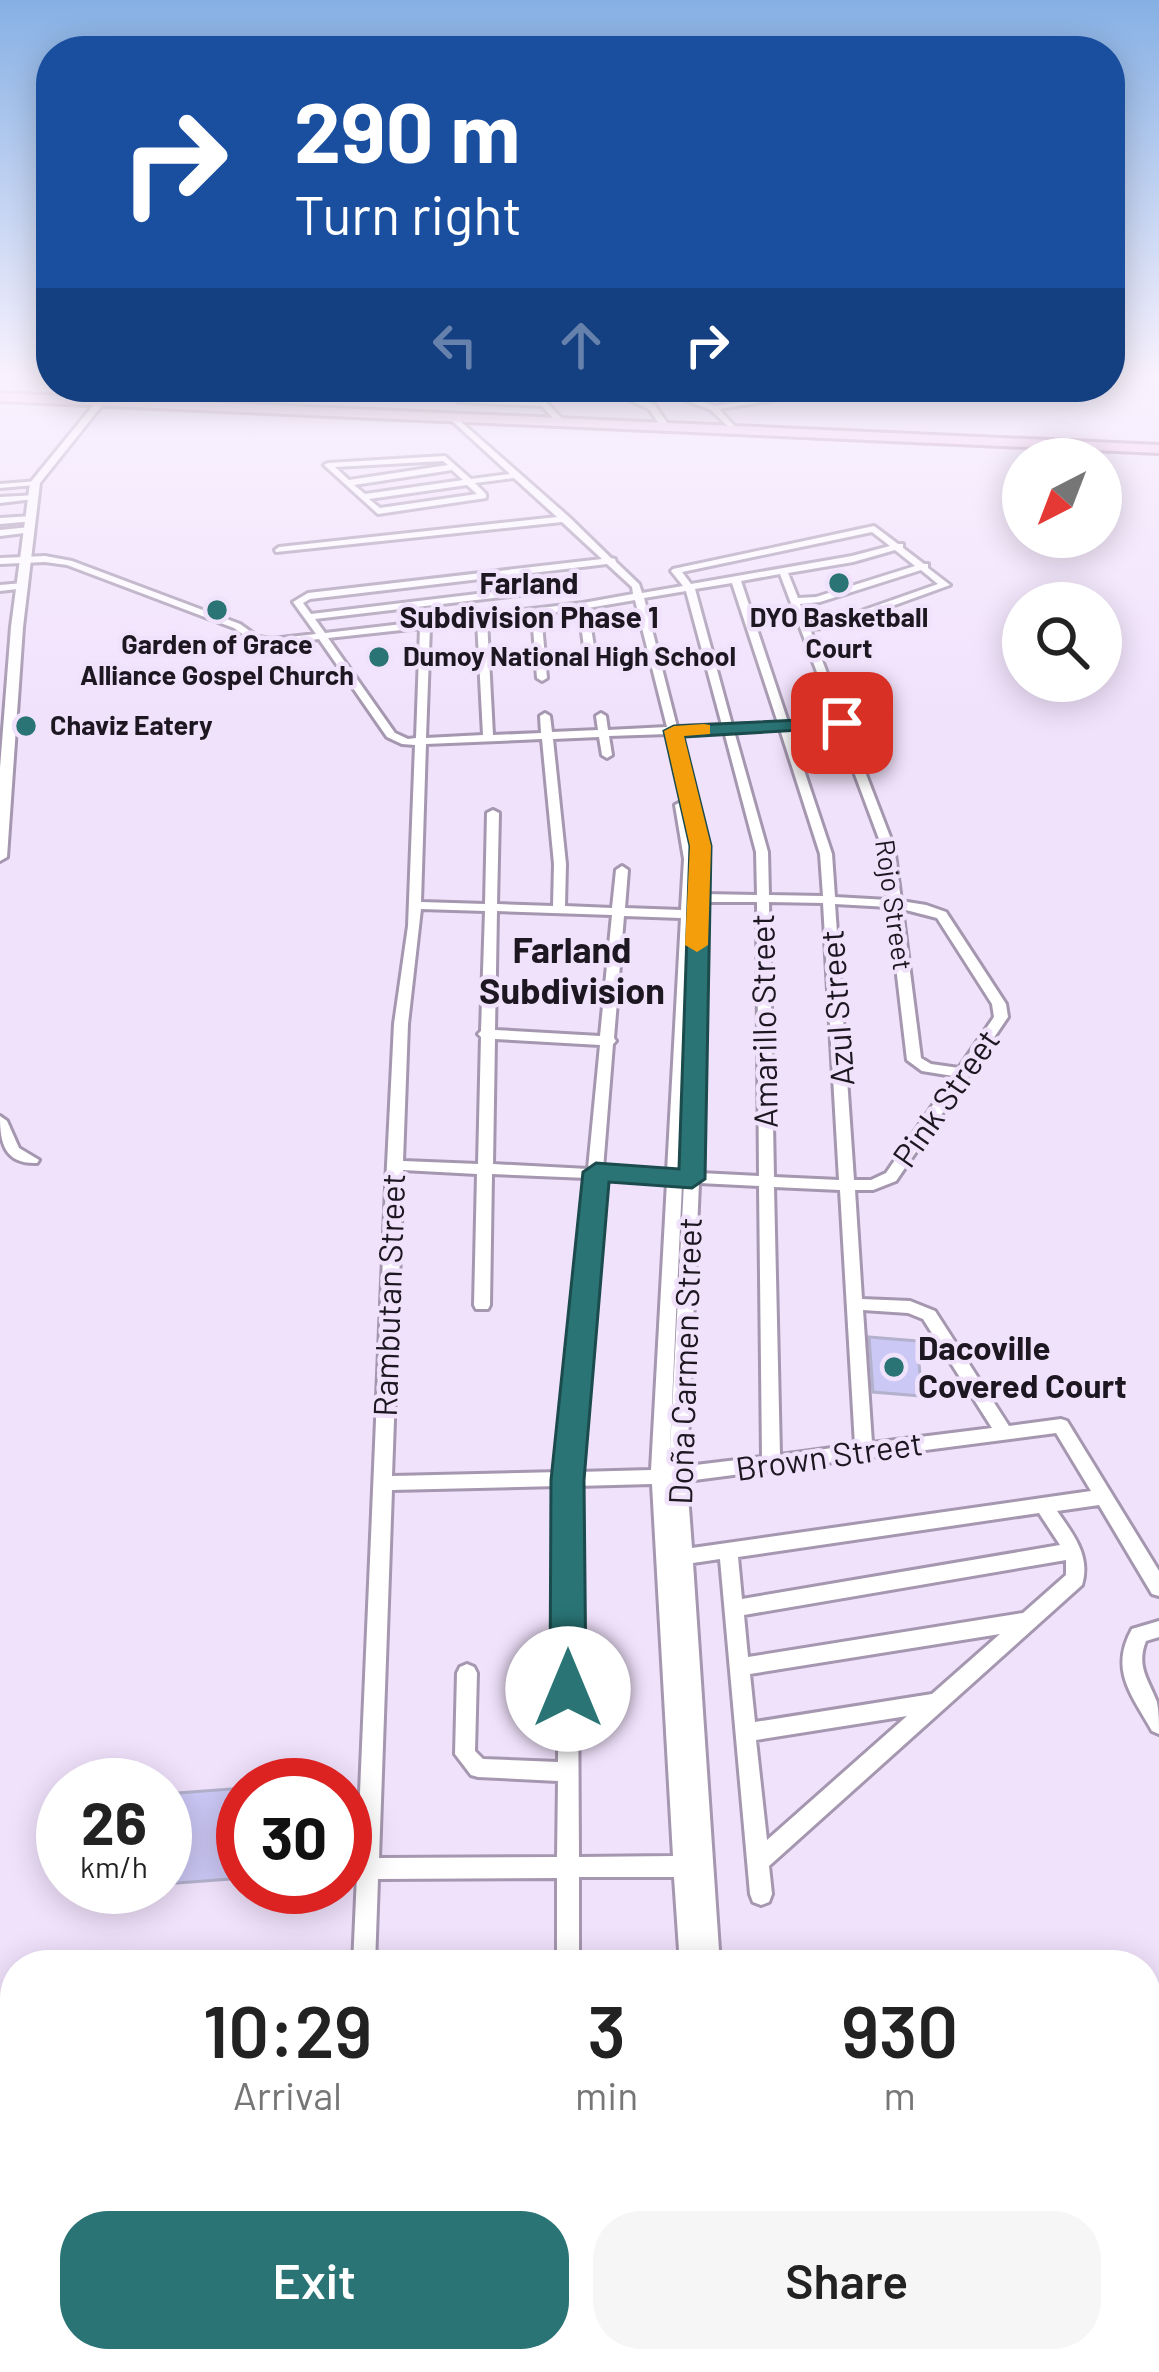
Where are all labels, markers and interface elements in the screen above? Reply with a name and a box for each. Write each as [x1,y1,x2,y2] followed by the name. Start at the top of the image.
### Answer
[294,79,520,180] text: 290 m
[96,84,252,240] icon: right
[294,181,522,246] text: Turn right
[422,312,488,378] icon: left
[548,312,614,378] icon: ahead
[674,312,740,378] icon: right
[1002,438,1122,558] north arrow
[1002,438,1122,702] map controls
[399,564,659,634] district label: Farland Subdivision Phase 1
[826,570,852,596] marker: DYO Basketball Court
[1002,582,1122,702] button: search
[204,597,230,623] marker: Garden of Grace Alliance Gospel Church
[750,600,928,663] place label: DYO Basketball Court
[80,627,354,690] place label: Garden of Grace Alliance Gospel Church
[403,639,736,671] place label: Dumoy National High School
[366,644,392,670] marker: Dumoy National High School
[791,672,893,774] pin
[809,690,875,756] icon: arrive
[50,708,213,740] place label: Chaviz Eatery
[13,713,39,739] marker: Chaviz Eatery
[870,837,920,972] street label: Rojo Street
[741,913,785,1129] street label: Amarillo Street
[479,927,665,1011] district label: Farland Subdivision
[811,929,861,1088] street label: Azul Street
[883,1021,1007,1174] street label: Pink Street
[364,1173,412,1417] street label: Rambutan Street
[659,1217,709,1505] street label: Doña Carmen Street
[918,1327,1127,1405] place label: Dacoville Covered Court
[881,1354,907,1380] marker: Dacoville Covered Court
[733,1422,925,1488] street label: Brown Street
[505,1626,631,1752] position arrow
[216,1758,372,1914] speed limit sign: 30
[81,1785,147,1857] text: 26
[80,1848,148,1884] text: km/h
[203,1986,372,2072] text: 10:29
[588,1986,626,2072] text: 3
[841,1986,958,2072] text: 930
[233,2071,342,2118] text: Arrival
[575,2071,638,2118] text: min
[884,2071,916,2118] text: m
[60,2211,569,2349] button: Exit
[593,2211,1101,2349] button: Share

